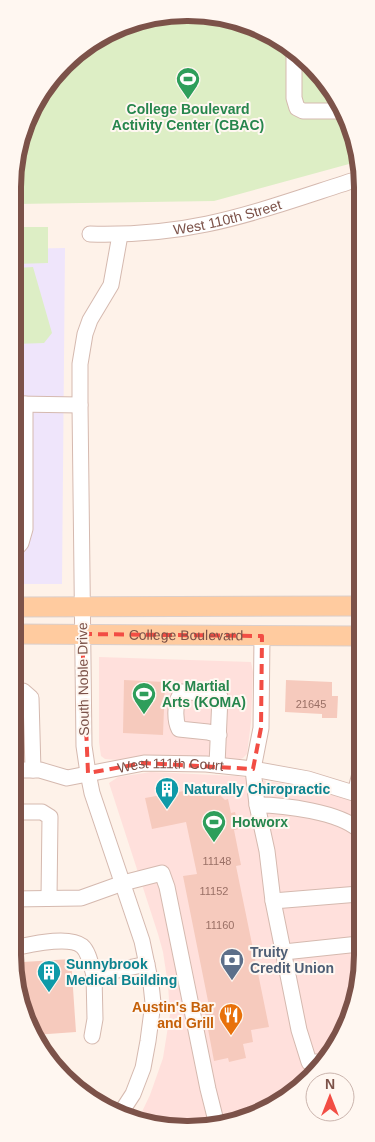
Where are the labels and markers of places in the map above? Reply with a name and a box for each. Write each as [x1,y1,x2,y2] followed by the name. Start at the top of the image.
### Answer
[175,66,201,100] sports icon: College Boulevard Activity Center (CBAC)
[112,101,264,133] place label: College Boulevard Activity Center (CBAC)
[162,678,246,710] place label: Ko Martial Arts (KOMA)
[131,681,157,715] sports icon: Ko Martial Arts (KOMA)
[154,776,180,810] building icon: Naturally Chiropractic
[184,781,330,797] place label: Naturally Chiropractic
[201,809,227,843] sports icon: Hotworx
[232,814,288,830] place label: Hotworx
[250,944,334,976] place label: Truity Credit Union
[219,947,245,981] bank icon: Truity Credit Union
[66,956,177,988] place label: Sunnybrook Medical Building
[36,959,62,993] building icon: Sunnybrook Medical Building
[132,999,215,1031] place label: Austin's Bar and Grill
[218,1002,244,1036] restaurant icon: Austin's Bar and Grill

